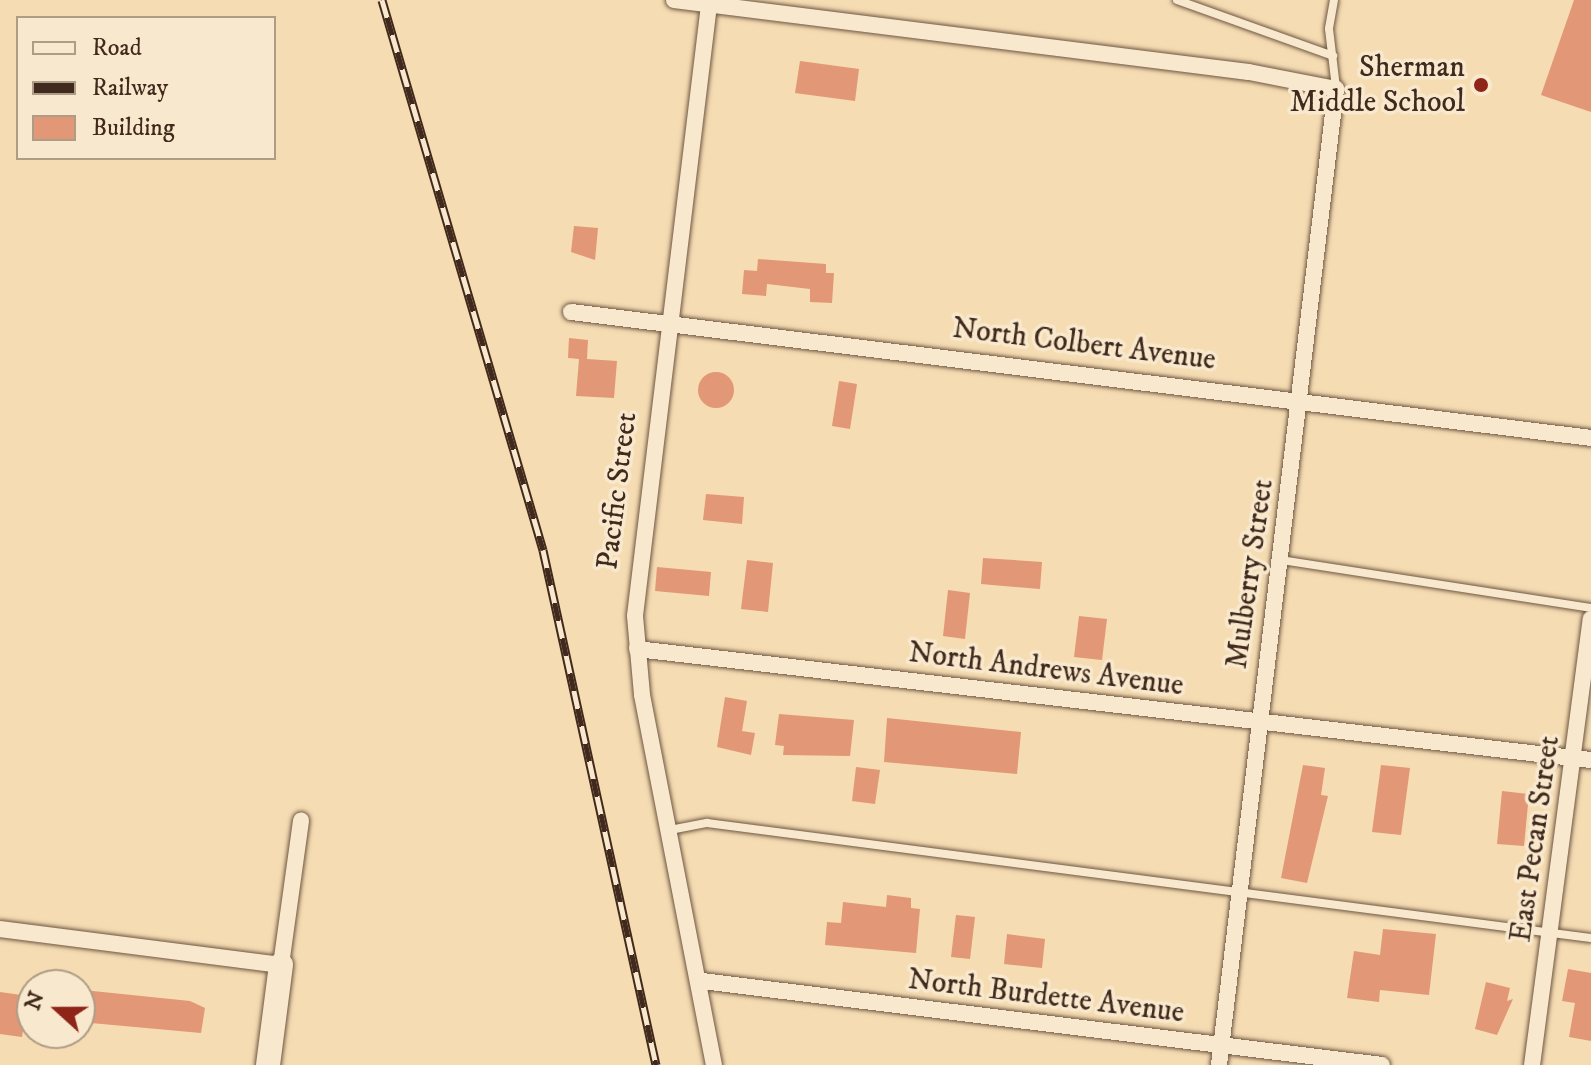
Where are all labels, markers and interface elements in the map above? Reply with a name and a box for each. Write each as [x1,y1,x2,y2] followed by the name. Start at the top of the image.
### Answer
[16,16,276,160] legend
[92,33,142,63] text: Road
[1290,50,1465,120] place label: Sherman Middle School
[92,73,168,103] text: Railway
[1472,76,1490,94] marker: Sherman Middle School
[92,113,175,143] text: Building
[950,311,1218,379] street label: North Colbert Avenue
[591,410,645,572] street label: Pacific Street
[1220,477,1282,671] street label: Mulberry Street
[906,635,1186,705] street label: North Andrews Avenue
[1504,733,1568,945] street label: East Pecan Street
[906,962,1186,1032] street label: North Burdette Avenue
[16,969,96,1049] north arrow
[19,988,51,1014] text: N

